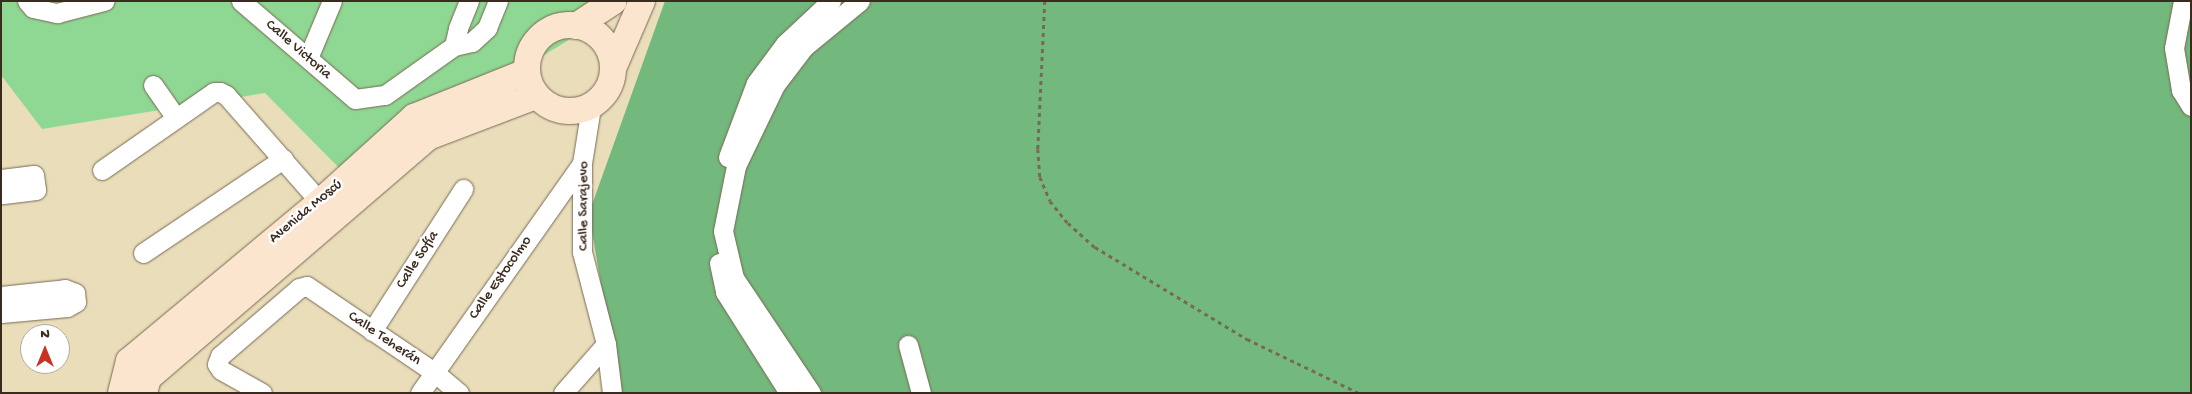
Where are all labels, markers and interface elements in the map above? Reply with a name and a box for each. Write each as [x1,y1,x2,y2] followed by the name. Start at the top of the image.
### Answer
[261,16,335,84] street label: Calle Victoria
[575,161,593,251] street label: Calle Sarajevo
[266,176,346,248] street label: Avenida Moscú
[393,228,443,292] street label: Calle Sofía
[466,233,536,323] street label: Calle Estocolmo
[344,308,424,370] street label: Calle Teherán
[20,324,70,374] north arrow
[40,326,50,343] text: N

